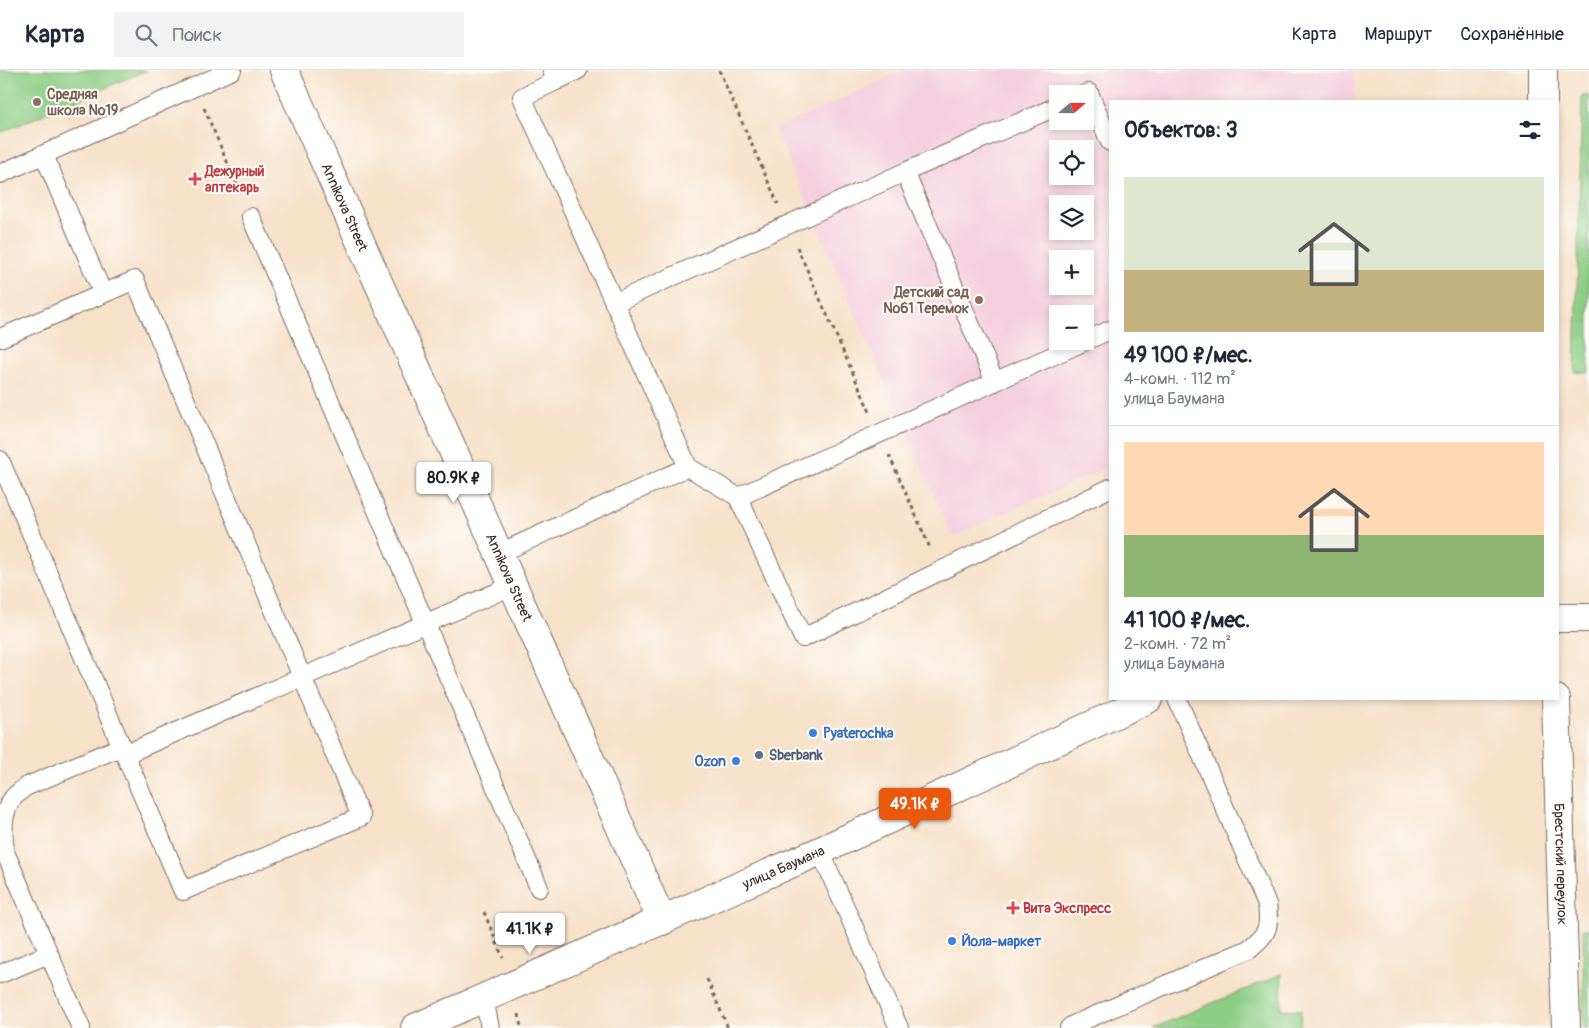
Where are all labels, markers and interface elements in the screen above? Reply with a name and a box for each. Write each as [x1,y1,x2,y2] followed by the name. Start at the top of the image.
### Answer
[114,12,464,57] search box
[25,20,84,49] text: Карта
[132,21,160,49] icon: search
[172,23,222,47] text: Поиск
[1292,23,1336,46] text: Карта
[1364,23,1432,46] text: Маршрут
[1460,23,1564,46] text: Сохранённые
[1049,85,1094,130] north arrow
[1049,85,1094,350] map controls
[47,86,118,119] place label: Средняя школа №19
[31,96,43,108] marker: Средняя школа №19
[1516,116,1544,144] icon: filters
[1124,117,1238,144] text: Объектов: 3
[1049,140,1094,185] button: locate
[318,160,372,254] street label: Annikova Street
[204,163,265,196] place label: Дежурный аптекарь
[189,173,201,185] marker: Дежурный аптекарь
[1049,195,1094,240] button: layers
[1289,209,1379,299] icon: home
[1049,250,1094,295] button: +
[883,284,970,317] place label: Детский сад №61 Теремок
[973,294,985,306] marker: Детский сад №61 Теремок
[1049,305,1094,350] button: −
[1124,342,1253,369] text: 49 100 ₽/мес.
[1124,369,1236,389] text: 4-комн. · 112 m²
[1124,389,1225,409] text: улица Баумана
[408,462,500,504] pin: 80.9K ₽
[427,468,481,488] text: 80.9K ₽
[1289,475,1379,565] icon: home
[482,530,536,624] street label: Annikova Street
[1124,607,1250,634] text: 41 100 ₽/мес.
[1124,634,1231,654] text: 2-комн. · 72 m²
[1124,654,1225,674] text: улица Баумана
[823,725,894,742] place label: Pyaterochka
[807,727,819,739] marker: Pyaterochka
[769,747,823,764] place label: Sberbank
[753,749,765,761] marker: Sberbank
[695,753,726,770] place label: Ozon
[730,755,742,767] marker: Ozon
[869,788,961,830] pin: 49.1K ₽
[890,794,940,814] text: 49.1K ₽
[1551,803,1571,925] street label: Брестский переулок
[739,842,827,893] street label: улица Баумана
[1023,900,1111,917] place label: Вита Экспресс
[1007,902,1019,914] marker: Вита Экспресс
[484,912,576,955] pin: 41.1K ₽
[506,919,554,939] text: 41.1K ₽
[962,933,1042,950] place label: Йола-маркет
[946,935,958,947] marker: Йола-маркет

